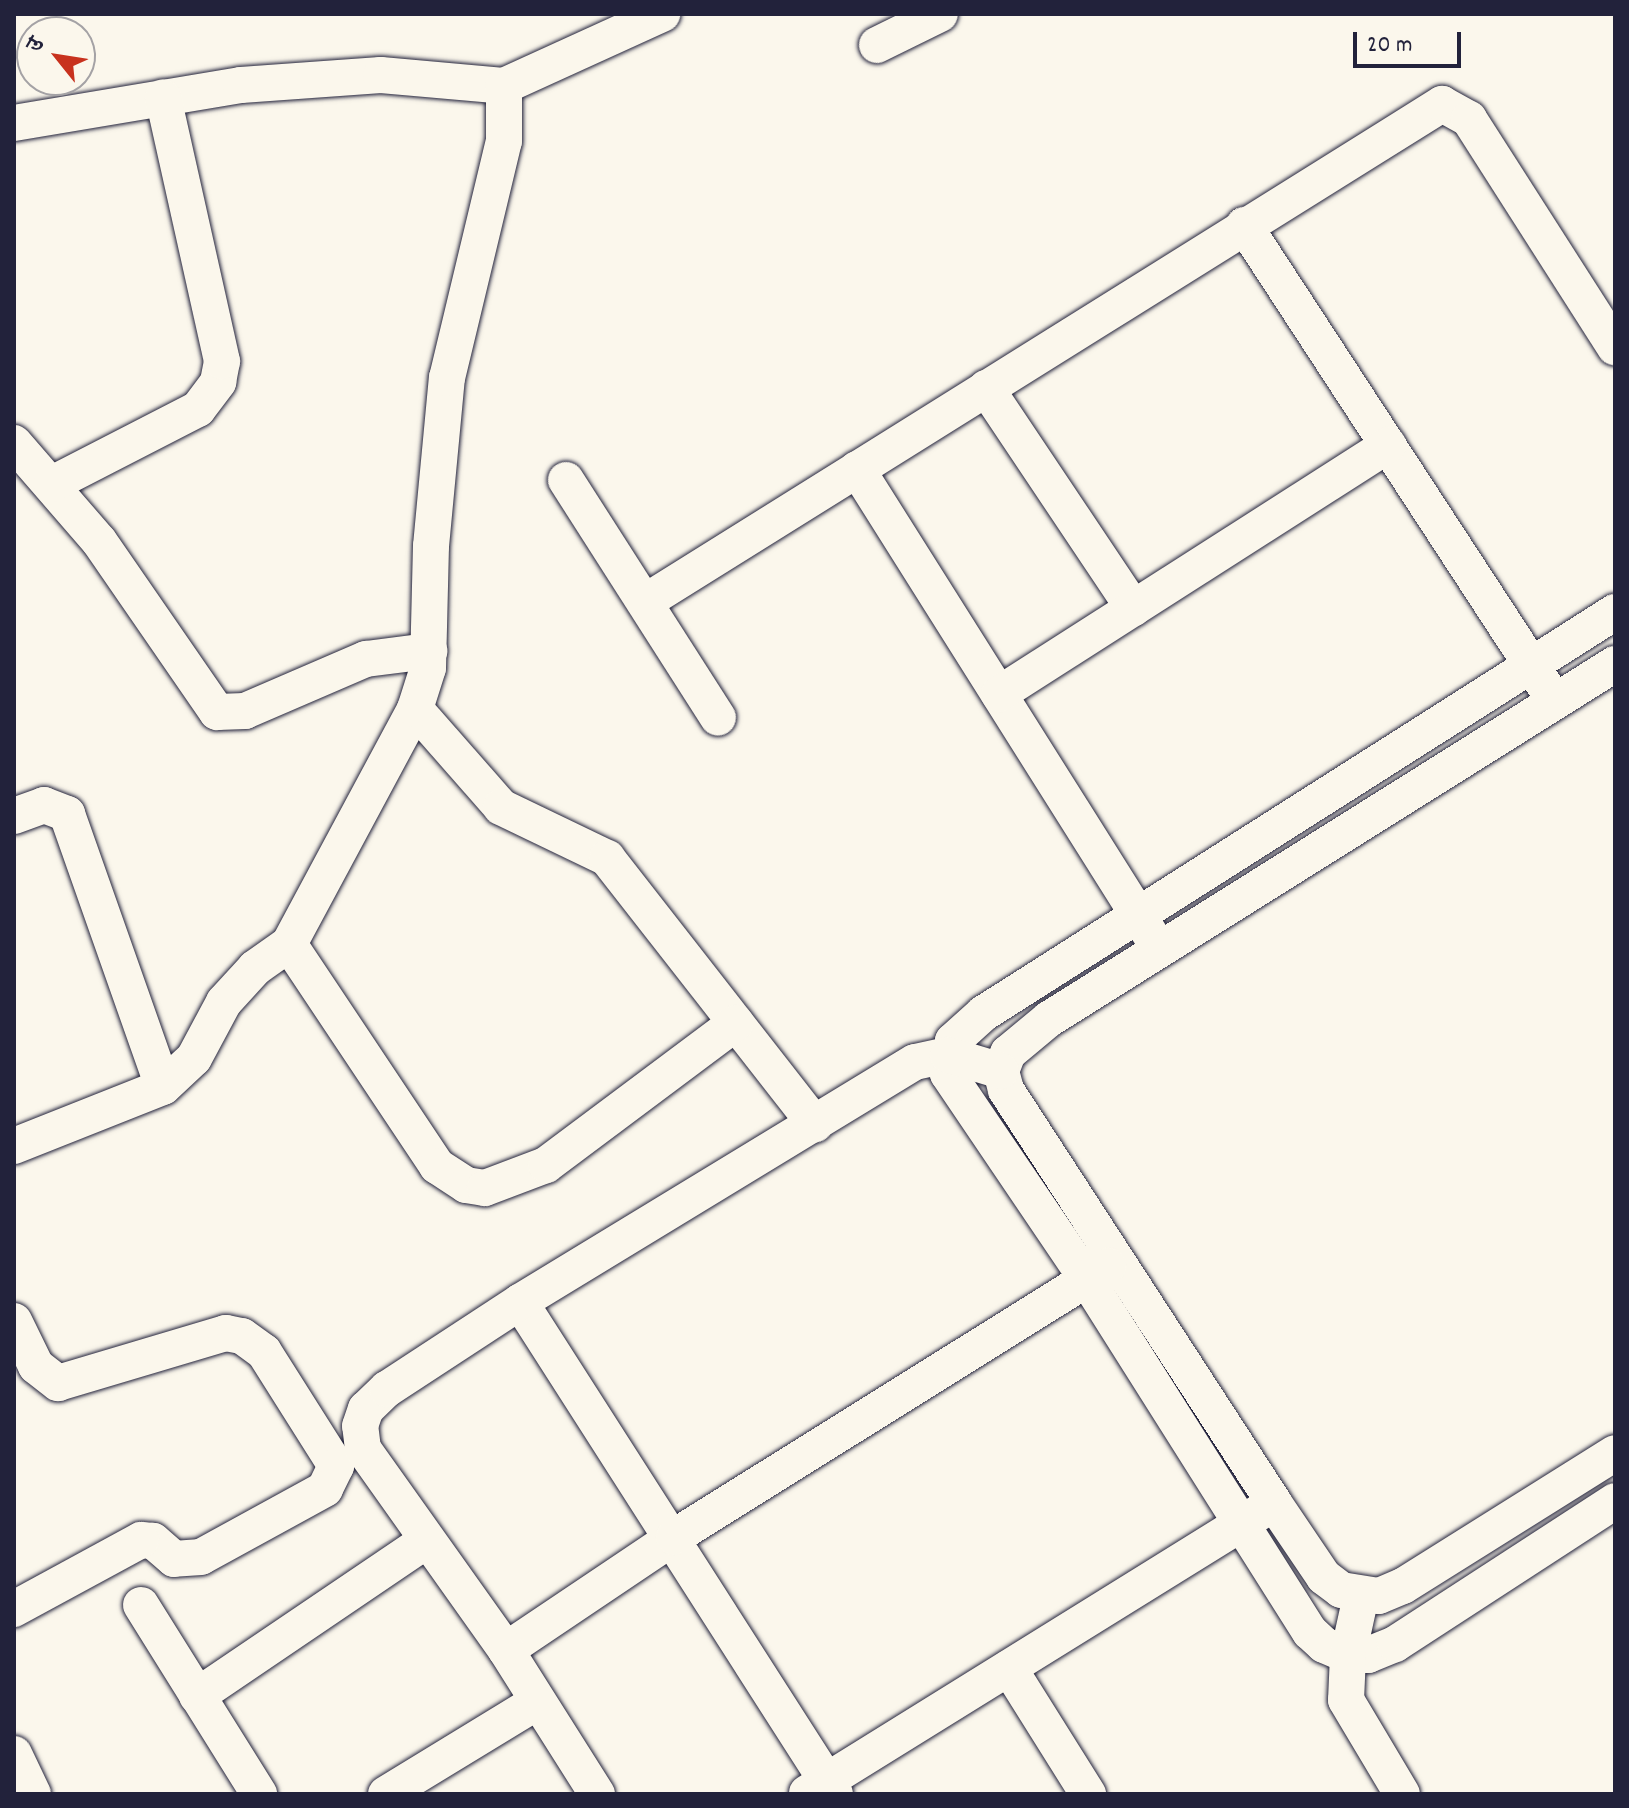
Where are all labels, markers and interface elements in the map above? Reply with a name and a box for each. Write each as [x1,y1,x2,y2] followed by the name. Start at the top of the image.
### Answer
[16,16,96,96] north arrow
[1357,16,1465,66] scale bar
[1367,29,1413,63] text: 20 m
[20,32,53,58] text: उ

